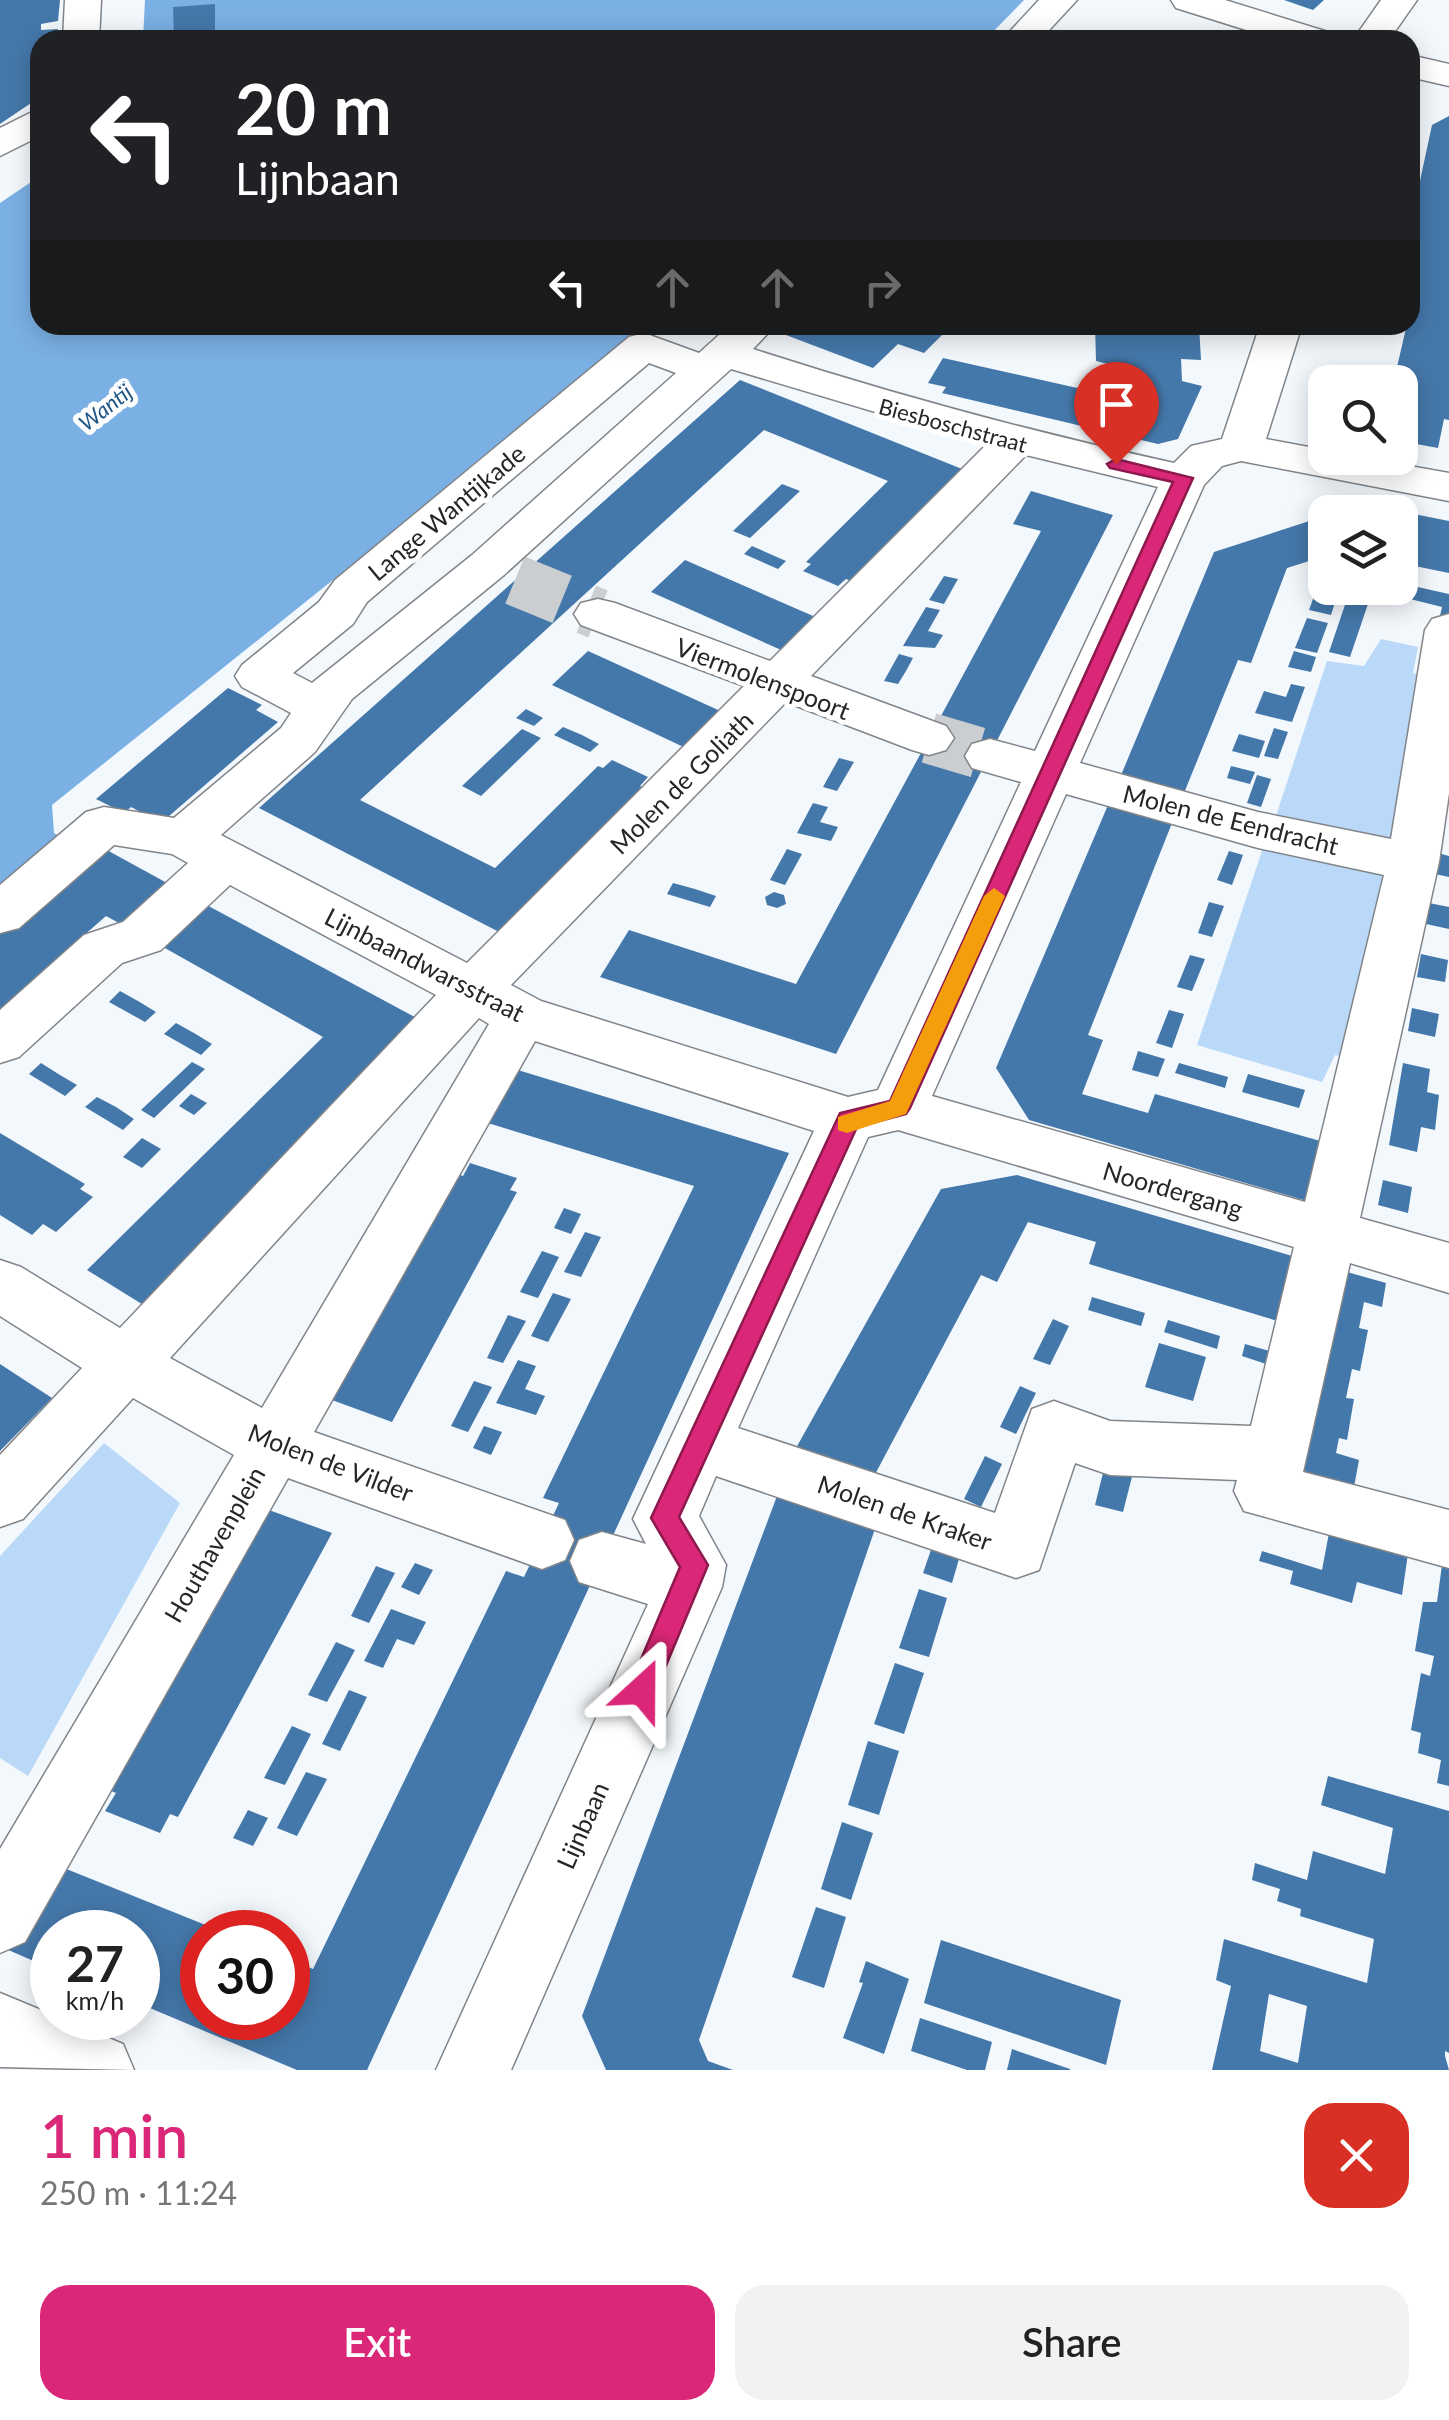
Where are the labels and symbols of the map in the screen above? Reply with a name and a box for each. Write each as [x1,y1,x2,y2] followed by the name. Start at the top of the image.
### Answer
[1074,362,1159,465] pin
[73,378,137,436] water label: Wantij
[876,392,1030,458] street label: Biesboschstraat
[361,438,531,586] street label: Lange Wantijkade
[672,631,854,725] street label: Viermolenspoort
[603,704,759,860] street label: Molen de Goliath
[1120,778,1342,860] street label: Molen de Eendracht
[320,901,530,1027] street label: Lijnbaandwarsstraat
[1100,1155,1246,1223] street label: Noordergang
[244,1417,418,1507] street label: Molen de Vilder
[157,1461,271,1627] street label: Houthavenplein
[814,1468,996,1556] street label: Molen de Kraker
[590,1638,694,1742] position arrow
[550,1777,614,1873] street label: Lijnbaan
[180,1910,310,2040] speed limit sign: 30

